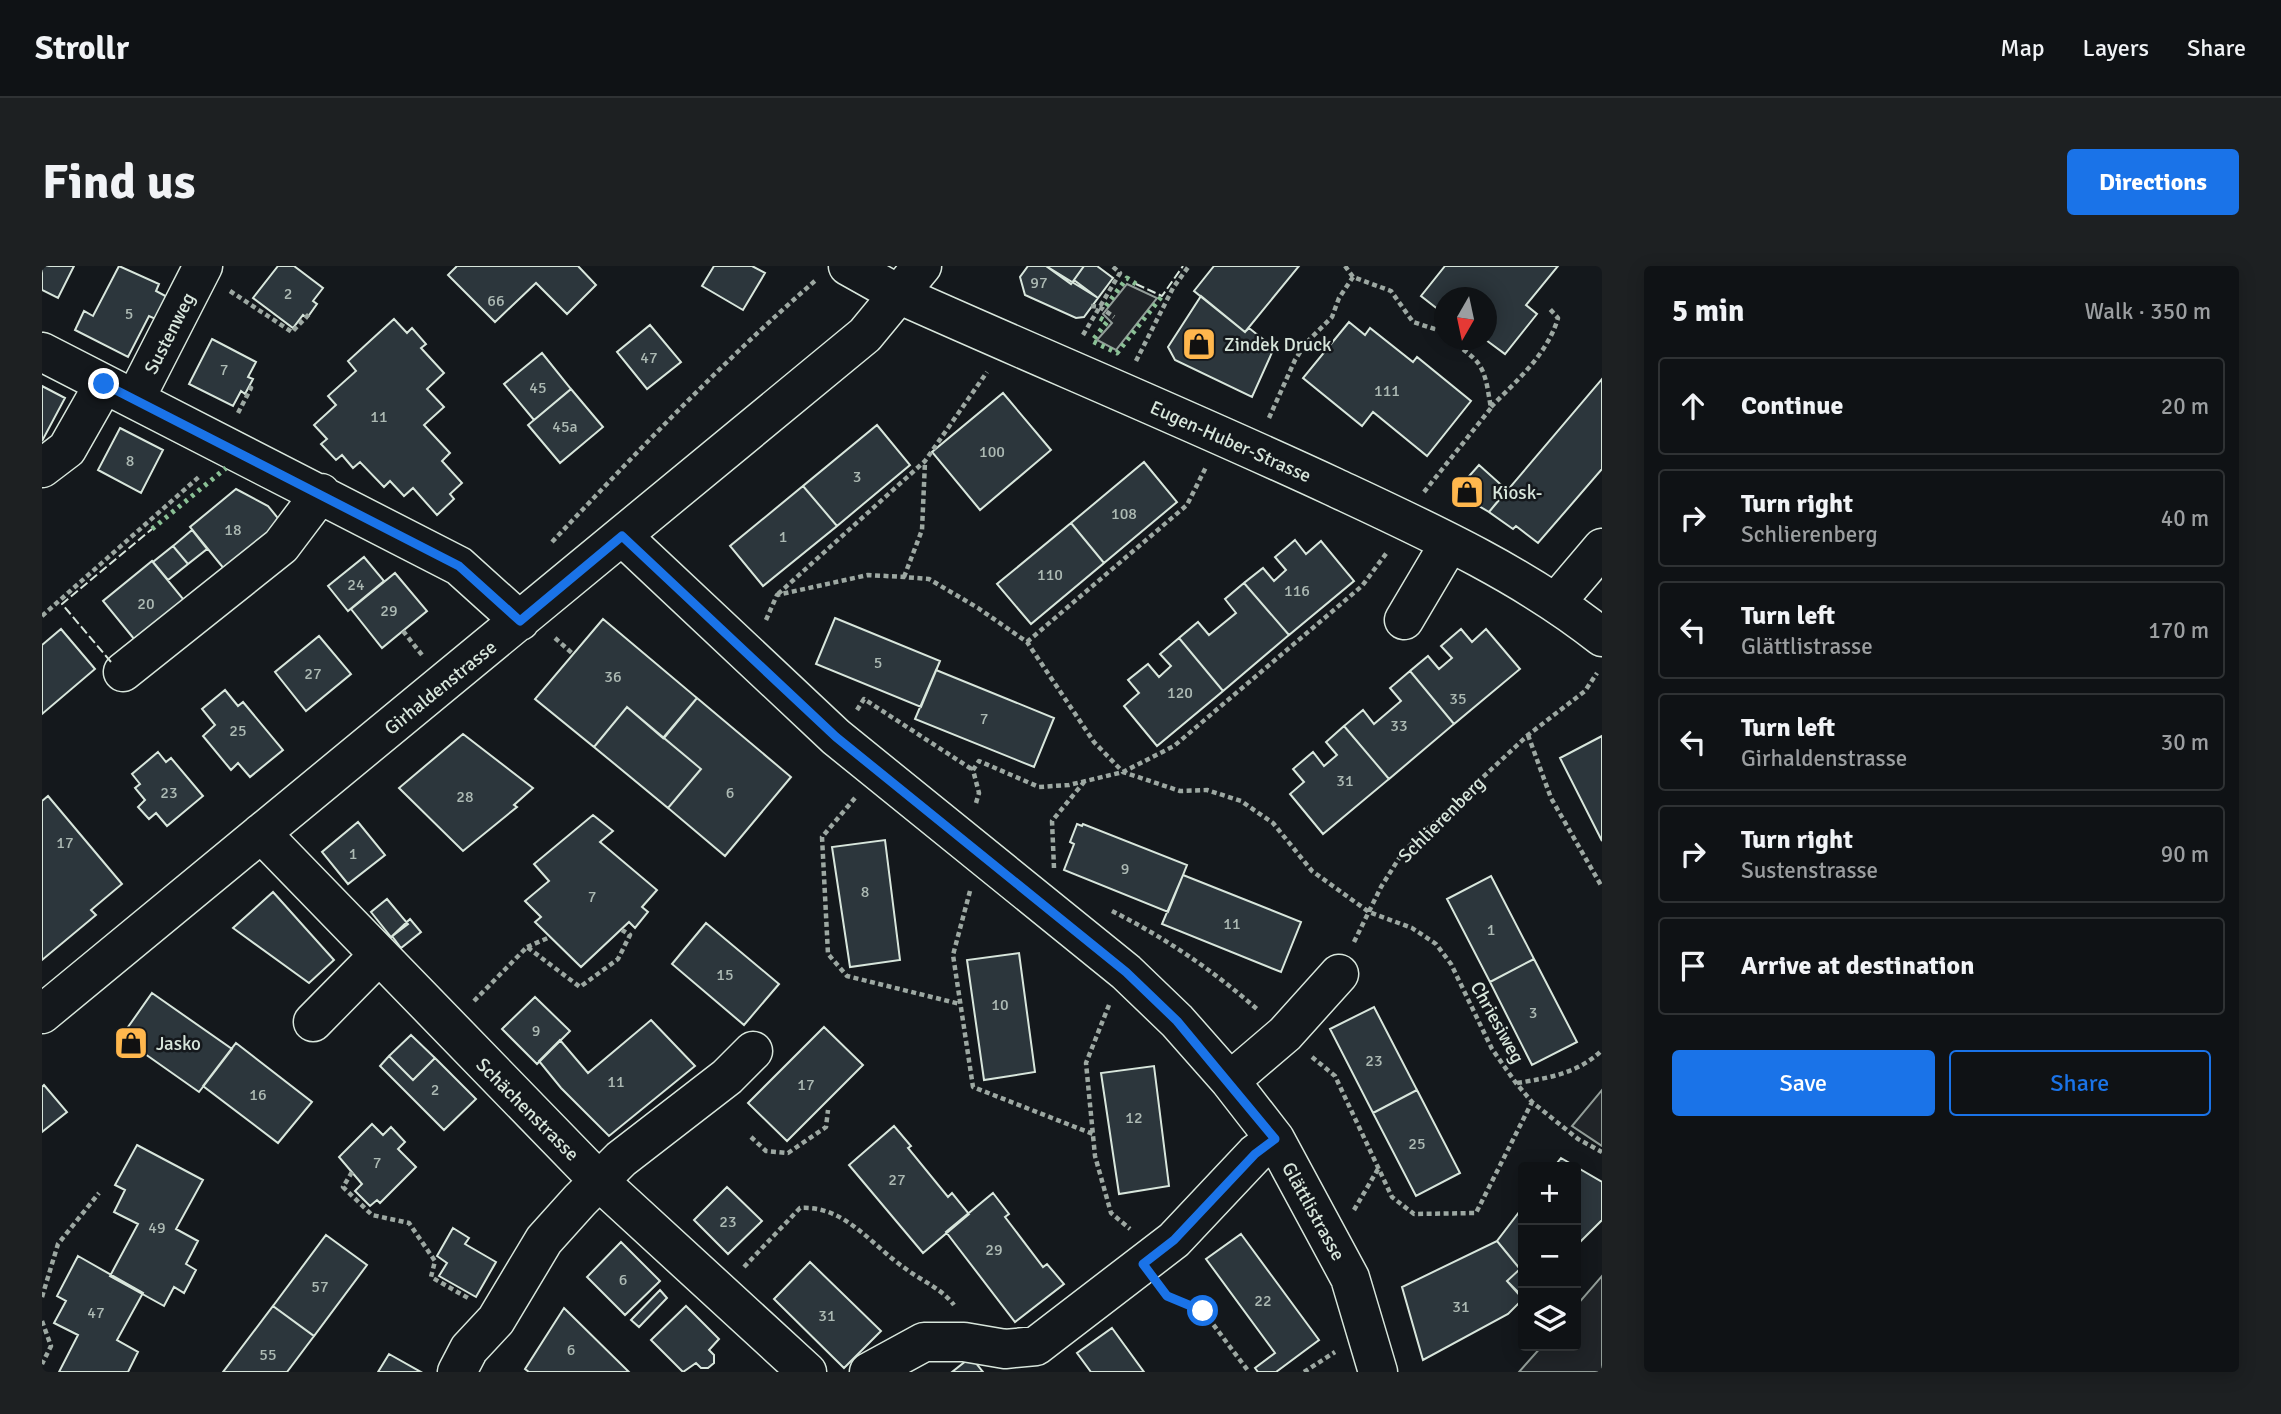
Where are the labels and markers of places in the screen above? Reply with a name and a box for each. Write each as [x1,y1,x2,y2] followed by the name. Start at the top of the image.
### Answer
[1180,325,1218,363] shop icon: Zindek Druck
[1224,333,1332,357] place label: Zindek Druck
[1448,473,1486,511] shop icon: Kiosk-
[1492,481,1542,505] place label: Kiosk-
[112,1024,150,1062] shop icon: Jasko
[156,1032,201,1056] place label: Jasko

